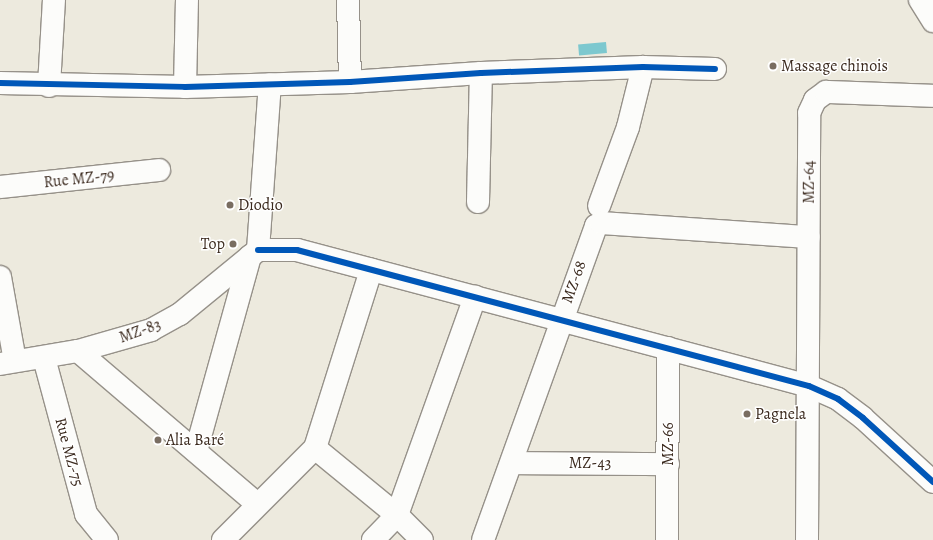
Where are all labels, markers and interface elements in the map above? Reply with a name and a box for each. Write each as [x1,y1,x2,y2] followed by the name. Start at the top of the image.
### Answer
[781,56,888,76] place label: Massage chinois
[768,61,778,71] marker: Massage chinois
[799,160,819,204] street label: MZ-64
[43,166,115,192] street label: Rue MZ-79
[238,195,283,215] place label: Diodio
[225,200,235,210] marker: Diodio
[201,234,225,254] place label: Top
[228,239,238,249] marker: Top
[557,258,591,306] street label: MZ-68
[116,315,164,347] street label: MZ-83
[755,404,806,424] place label: Pagnela
[742,409,752,419] marker: Pagnela
[51,415,87,489] street label: Rue MZ-75
[658,422,678,466] street label: MZ-66
[166,430,224,450] place label: Alia Baré
[153,435,163,445] marker: Alia Baré
[569,453,611,473] street label: MZ-43

